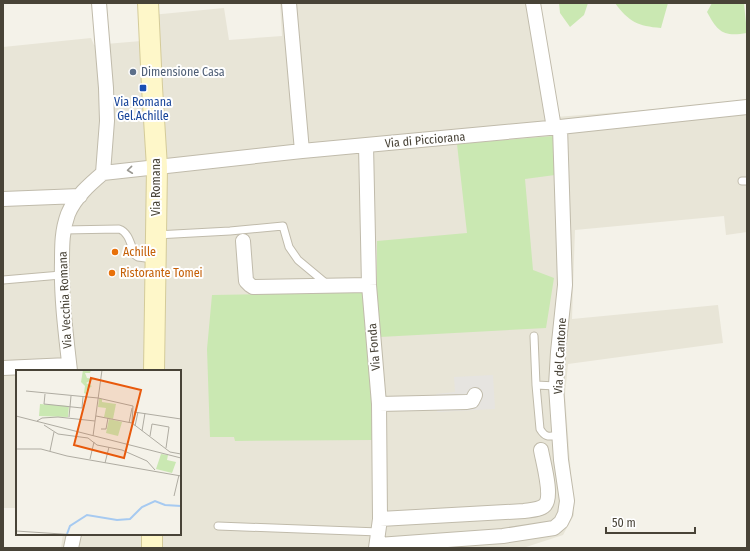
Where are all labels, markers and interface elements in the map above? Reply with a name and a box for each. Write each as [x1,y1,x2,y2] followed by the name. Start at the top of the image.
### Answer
[141,65,225,79] place label: Dimensione Casa
[128,67,138,77] marker: Dimensione Casa
[138,83,148,93] marker: Via Romana Gel.Achille
[114,95,172,123] place label: Via Romana Gel.Achille
[384,130,466,150] street label: Via di Picciorana
[149,158,163,216] street label: Via Romana
[127,165,133,174] one-way arrow
[123,245,156,259] place label: Achille
[110,247,120,257] marker: Achille
[55,251,75,349] street label: Via Vecchia Romana
[120,266,203,280] place label: Ristorante Tomei
[107,268,117,278] marker: Ristorante Tomei
[551,317,569,395] street label: Via del Cantone
[365,323,383,371] street label: Via Fonda
[16,370,181,535] inset map
[606,509,695,535] scale bar
[612,516,636,530] text: 50 m

